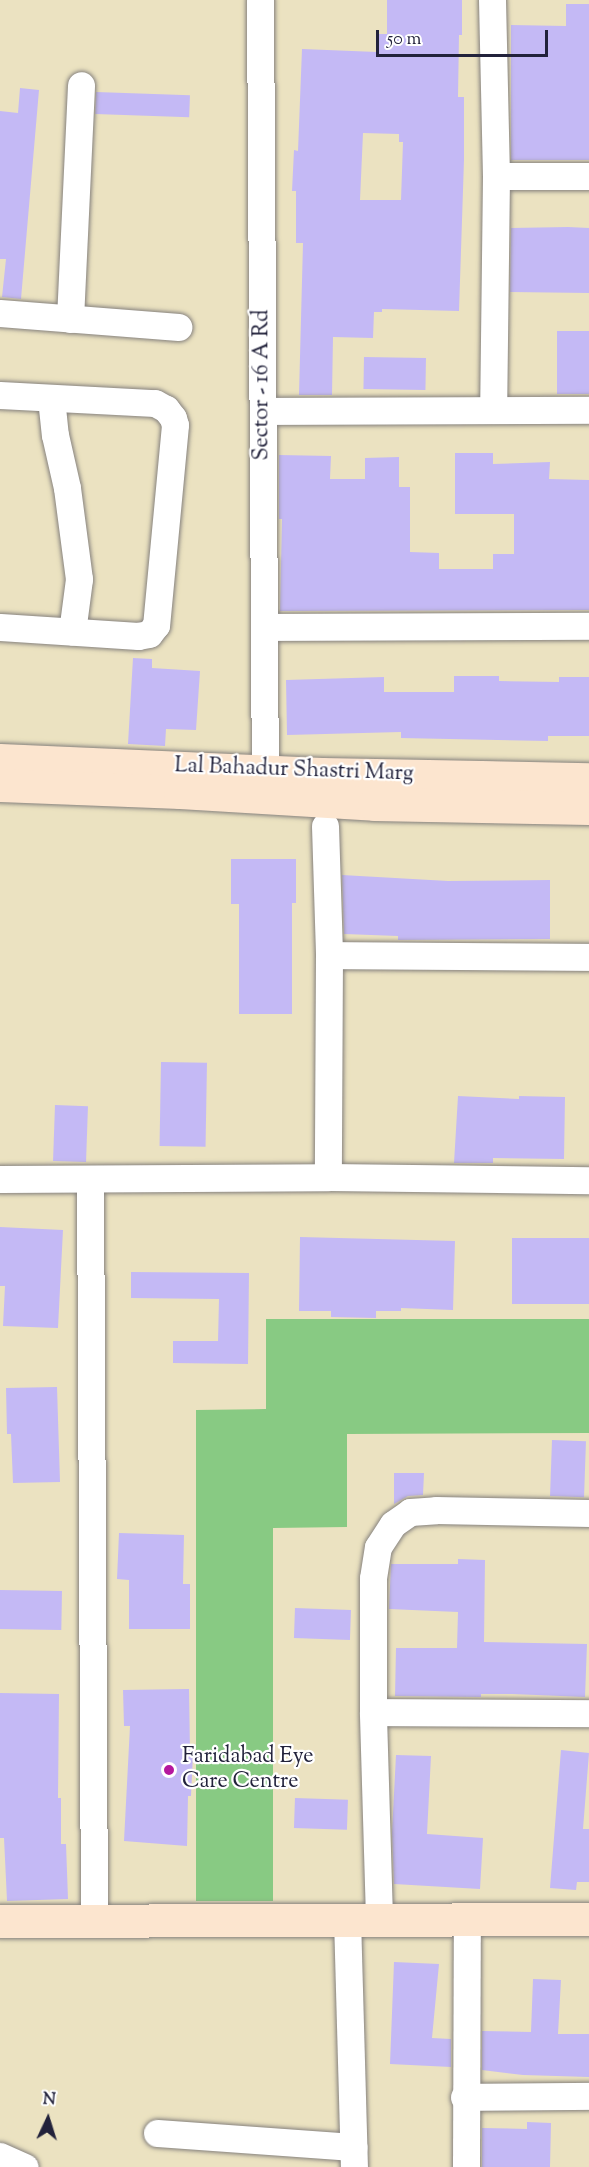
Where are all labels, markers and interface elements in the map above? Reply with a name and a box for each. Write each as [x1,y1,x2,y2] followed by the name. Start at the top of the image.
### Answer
[379,18,552,56] scale bar
[387,27,421,53] text: 50 m
[250,309,276,461] street label: Sector - 16 A Rd
[174,754,414,788] street label: Lal Bahadur Shastri Marg
[182,1744,313,1796] place label: Faridabad Eye Care Centre
[160,1761,178,1779] marker: Faridabad Eye Care Centre
[18,2089,78,2149] north arrow
[42,2089,56,2112] text: N

